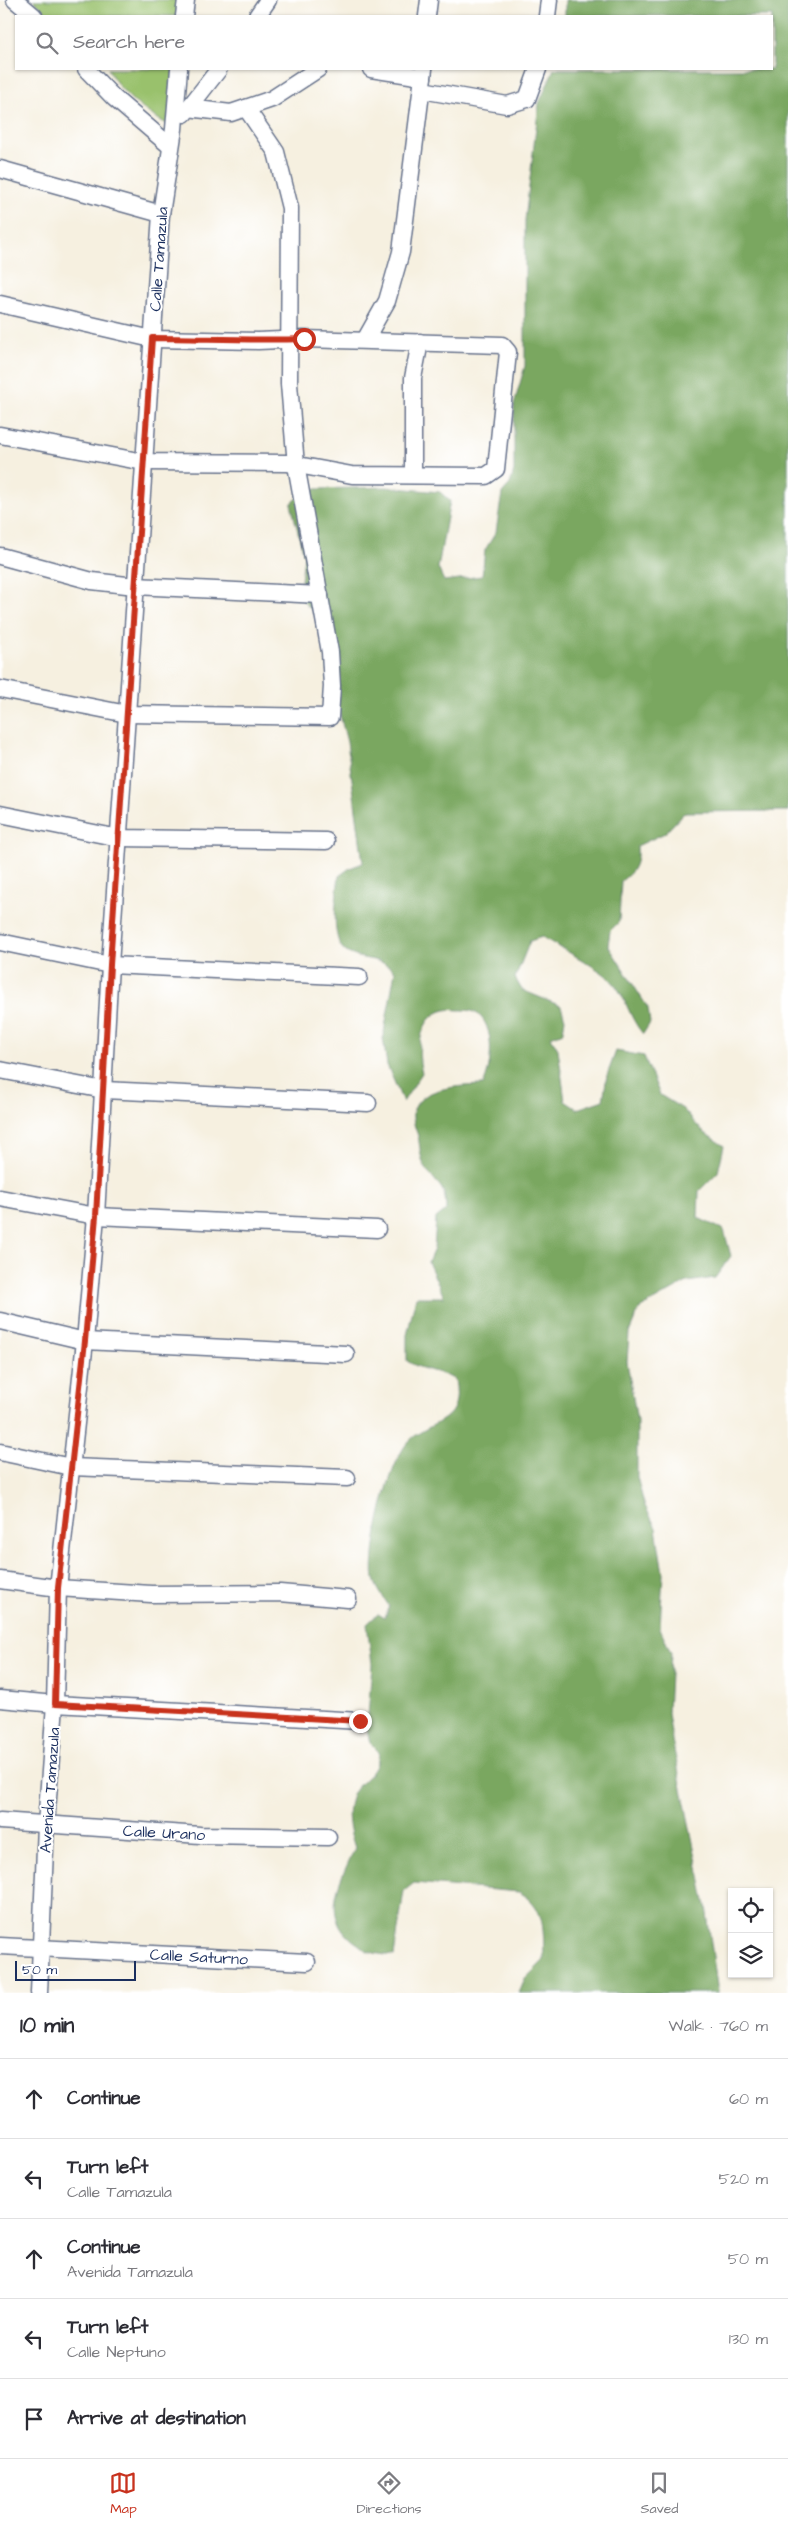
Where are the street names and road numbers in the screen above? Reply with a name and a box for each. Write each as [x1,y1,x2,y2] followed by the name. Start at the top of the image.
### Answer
[144,206,174,312] street label: Calle Tamazula
[35,1727,65,1854] street label: Avenida Tamazula
[122,1820,206,1846] street label: Calle Urano
[149,1943,249,1971] street label: Calle Saturno

